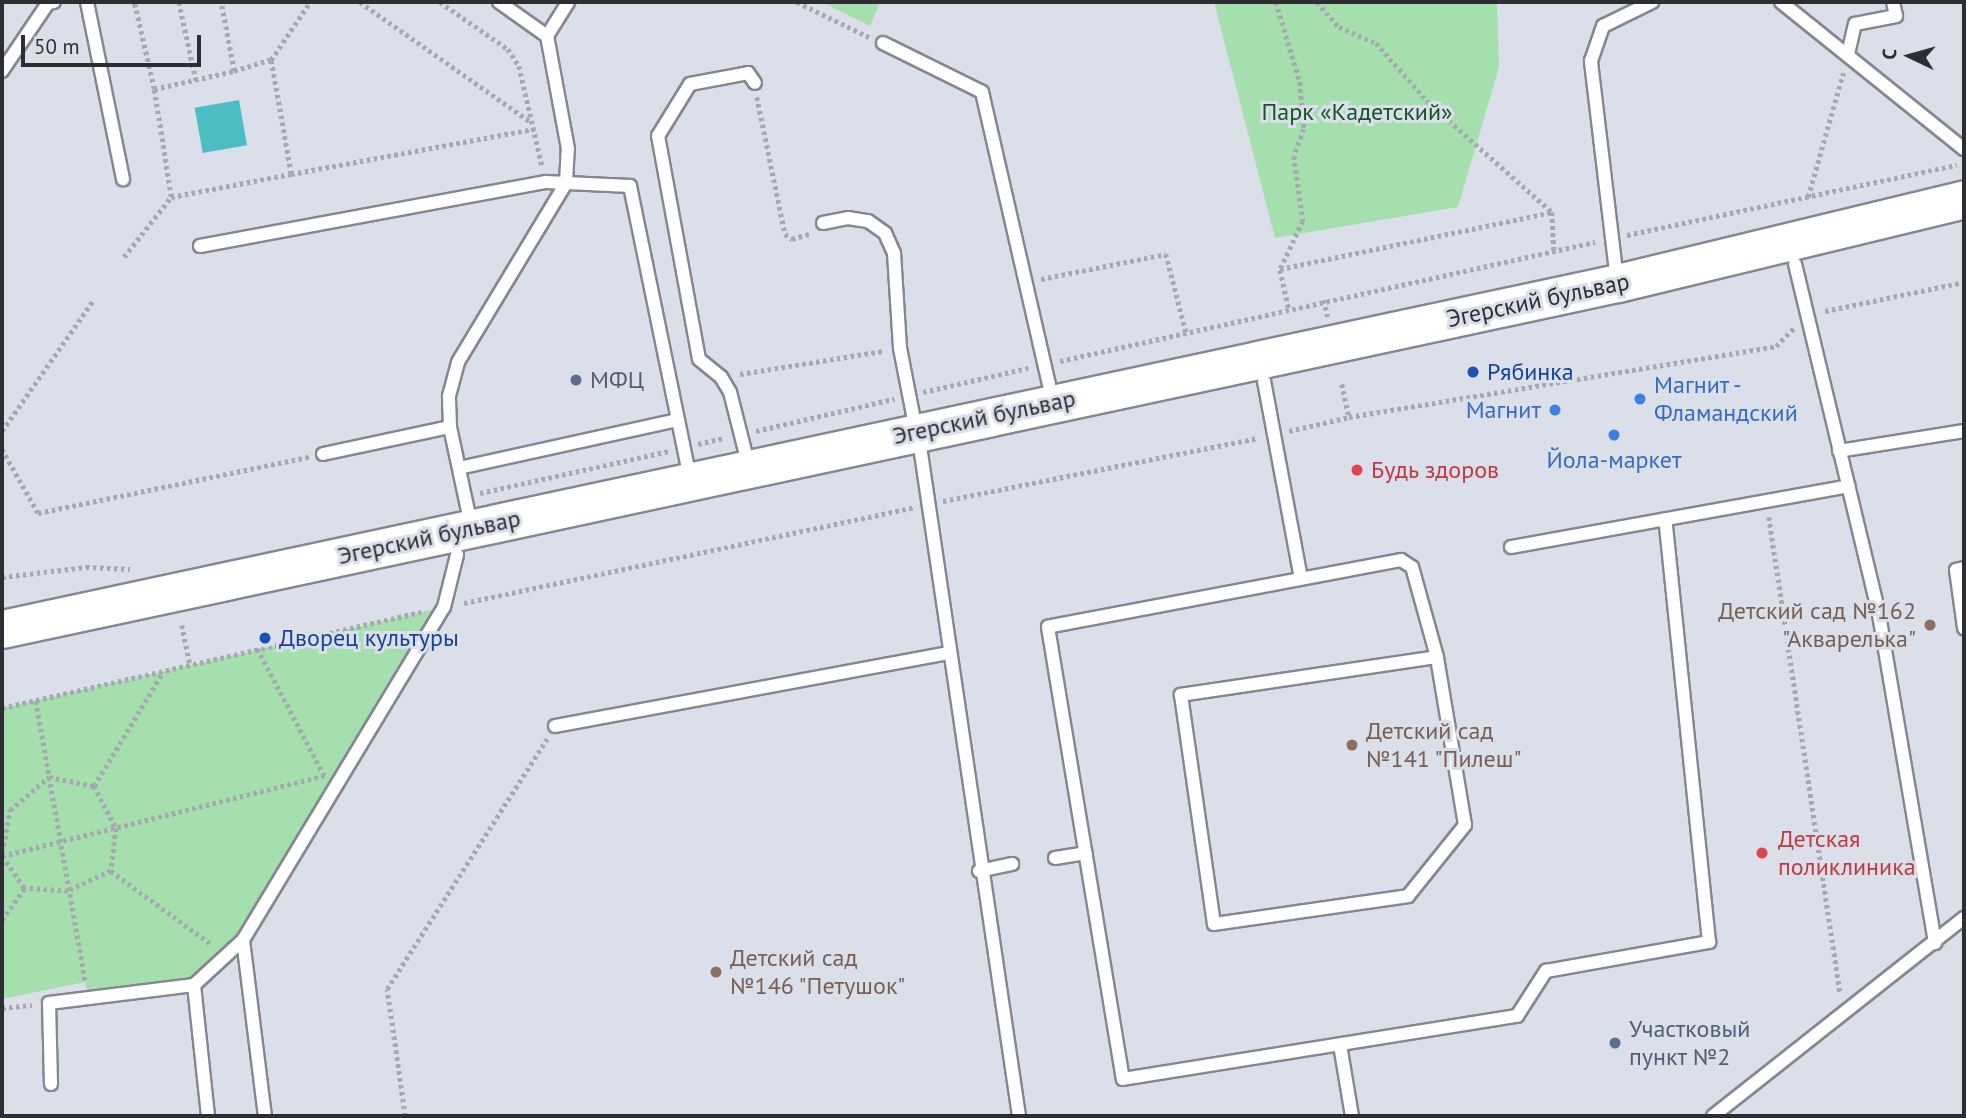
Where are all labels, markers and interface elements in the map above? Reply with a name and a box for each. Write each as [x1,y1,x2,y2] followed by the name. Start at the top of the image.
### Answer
[24,21,205,65] scale bar
[1875,21,1945,91] north arrow
[34,33,80,60] text: 50 m
[1877,48,1901,61] text: С
[1262,98,1452,126] park label: Парк «Кадетский»
[1444,267,1632,333] street label: Эгерский бульвар
[1487,358,1574,386] place label: Рябинка
[1465,364,1481,380] marker: Рябинка
[590,366,644,394] place label: МФЦ
[1654,371,1798,427] place label: Магнит - Фламандский
[568,372,584,388] marker: МФЦ
[890,384,1078,450] street label: Эгерский бульвар
[1632,391,1648,407] marker: Магнит - Фламандский
[1466,396,1541,424] place label: Магнит
[1547,402,1563,418] marker: Магнит
[1606,427,1622,443] marker: Йола-маркет
[1547,446,1681,474] place label: Йола-маркет
[1371,456,1500,484] place label: Будь здоров
[1349,462,1365,478] marker: Будь здоров
[335,504,523,570] street label: Эгерский бульвар
[1718,597,1916,653] place label: Детский сад №162 "Акварелька"
[1922,617,1938,633] marker: Детский сад №162 "Акварелька"
[279,624,459,652] place label: Дворец культуры
[257,630,273,646] marker: Дворец культуры
[1366,717,1523,773] place label: Детский сад №141 "Пилеш"
[1344,737,1360,753] marker: Детский сад №141 "Пилеш"
[1778,825,1916,881] place label: Детская поликлиника
[1752,843,1772,863] marker: Детская поликлиника
[730,944,907,1000] place label: Детский сад №146 "Петушок"
[708,964,724,980] marker: Детский сад №146 "Петушок"
[1629,1015,1750,1071] place label: Участковый пункт №2
[1607,1035,1623,1051] marker: Участковый пункт №2

